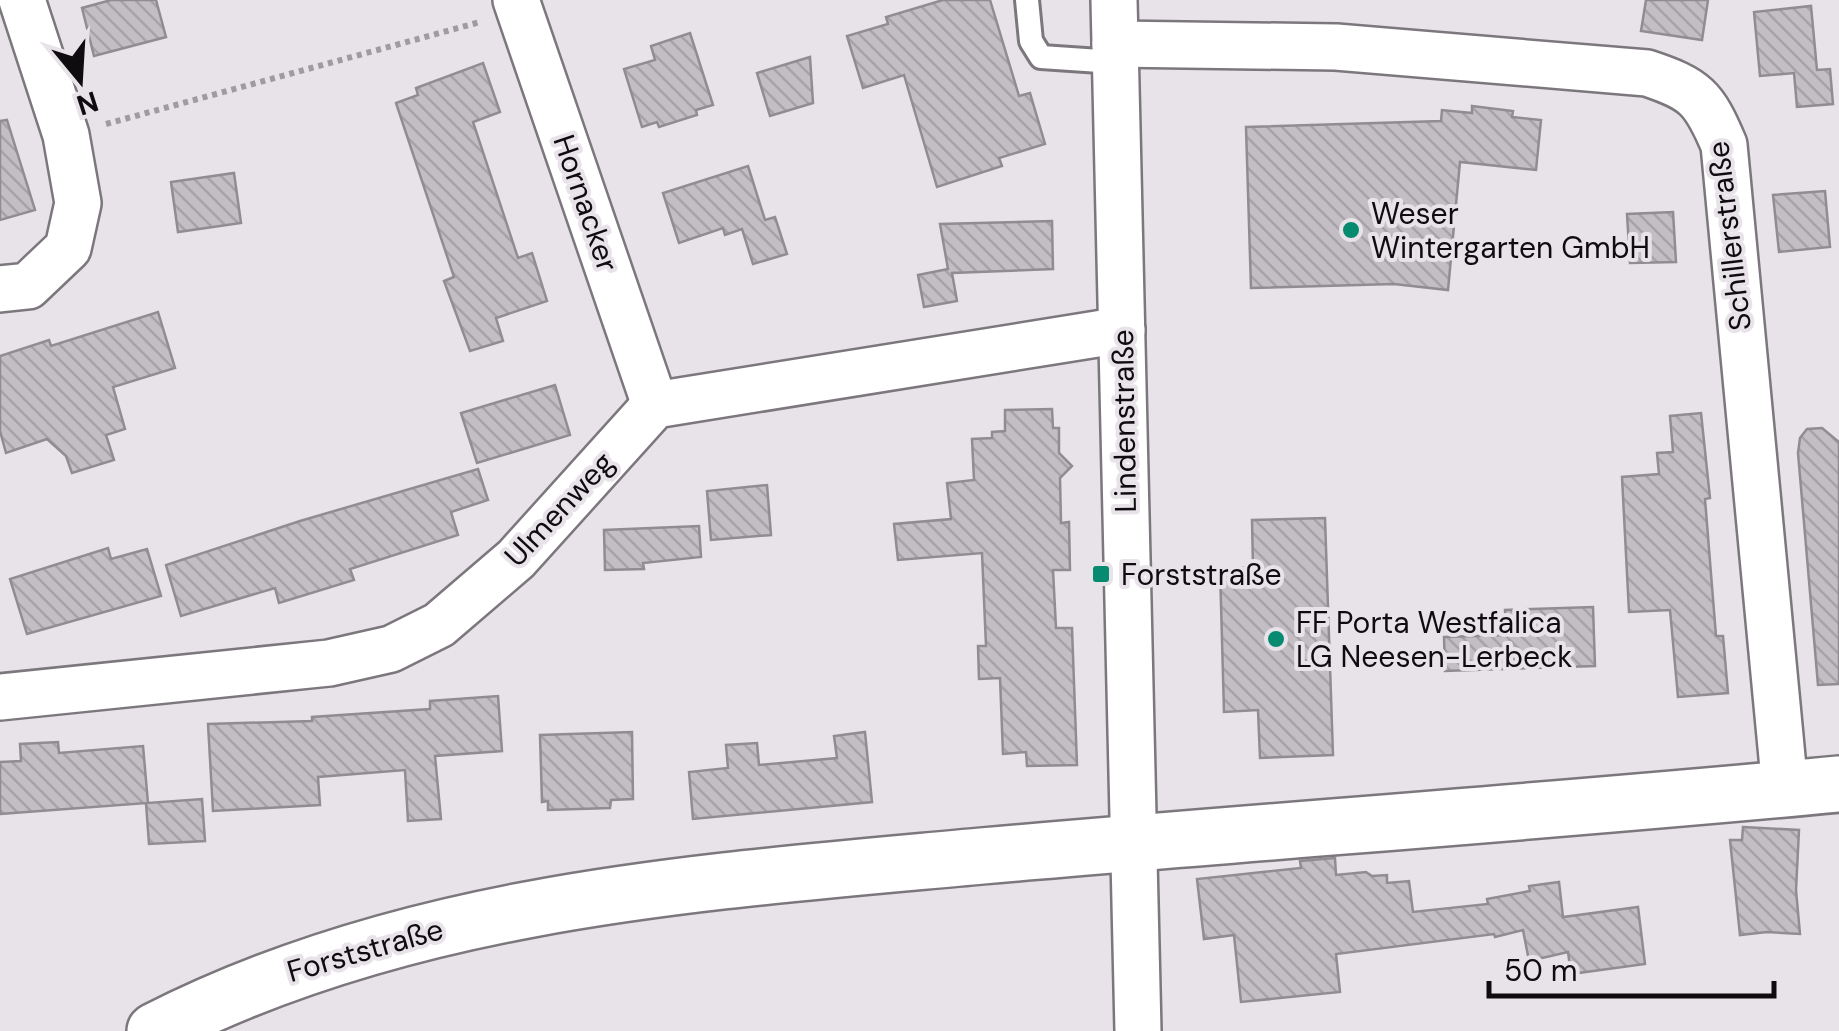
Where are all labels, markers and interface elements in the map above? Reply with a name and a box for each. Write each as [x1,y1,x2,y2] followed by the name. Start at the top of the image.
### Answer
[30,30,130,130] north arrow
[72,83,103,124] text: N
[544,129,628,277] street label: Hornacker
[1698,139,1760,333] street label: Schillerstraße
[1371,194,1650,267] place label: Weser Wintergarten GmbH
[1340,219,1362,241] marker: Weser Wintergarten GmbH
[1103,329,1145,513] street label: Lindenstraße
[496,443,622,575] street label: Ulmenweg
[1121,555,1282,594] place label: Forststraße
[1090,563,1112,585] marker: Forststraße
[1296,603,1572,676] place label: FF Porta Westfalica LG Neesen-Lerbeck
[1265,628,1287,650] marker: FF Porta Westfalica LG Neesen-Lerbeck
[282,909,448,991] street label: Forststraße
[1489,936,1774,998] scale bar
[1504,951,1578,990] text: 50 m

